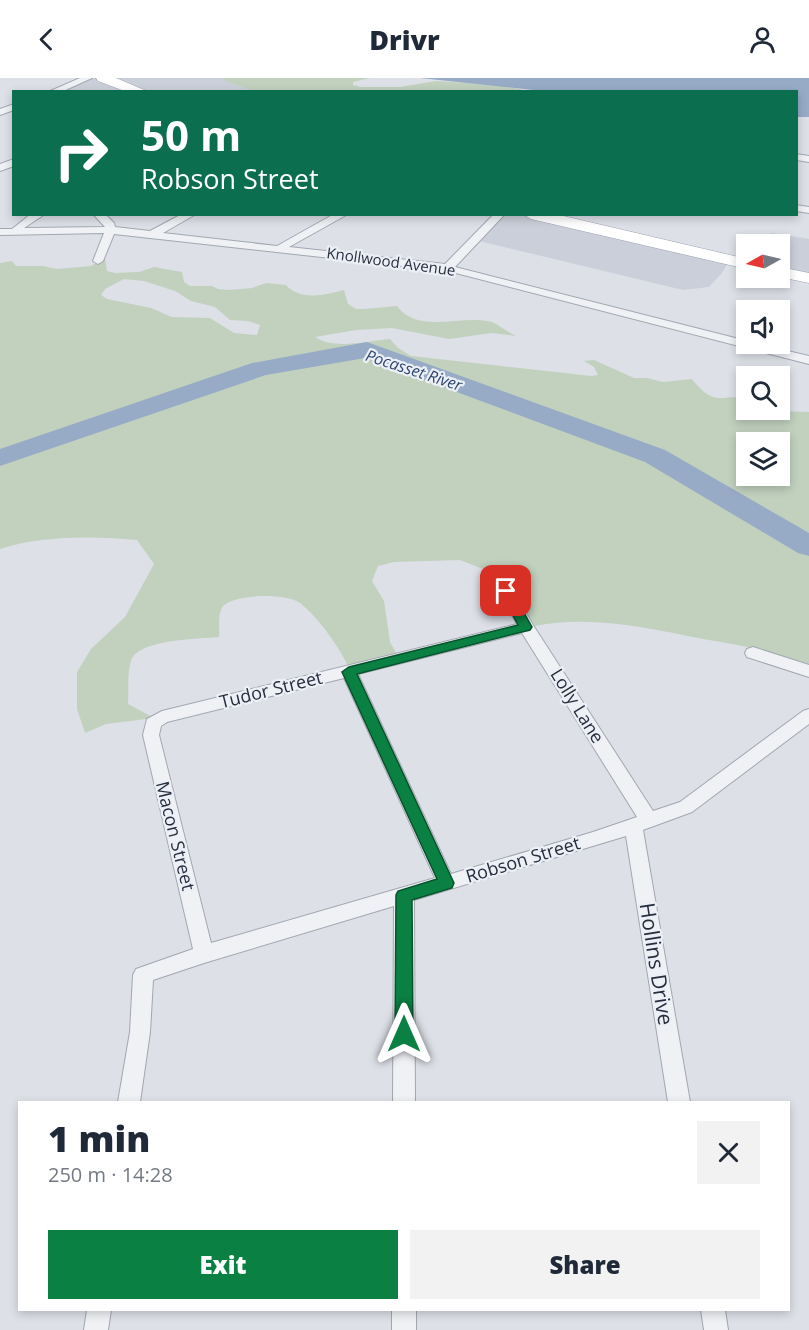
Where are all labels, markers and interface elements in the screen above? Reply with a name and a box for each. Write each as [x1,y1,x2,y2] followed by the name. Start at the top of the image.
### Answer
[369,21,440,58] text: Drivr
[30,23,63,56] icon: back
[746,23,779,56] icon: person
[141,106,241,163] text: 50 m
[42,114,120,192] icon: right
[141,160,319,197] text: Robson Street
[736,234,790,288] north arrow
[736,234,790,486] map controls
[325,242,457,280] street label: Knollwood Avenue
[736,300,790,354] button: sound
[363,344,466,396] water label: Pocasset River
[736,366,790,420] button: search
[736,432,790,486] button: layers
[480,565,531,616] pin
[489,574,522,607] icon: arrive
[546,664,610,747] street label: Lolly Lane
[217,665,325,713] street label: Tudor Street
[151,779,201,893] street label: Macon Street
[463,830,583,888] street label: Robson Street
[633,901,680,1027] street label: Hollins Drive
[372,1002,436,1066] position arrow
[48,1114,150,1163] text: 1 min
[697,1121,760,1184] button: close
[48,1161,173,1188] text: 250 m · 14:28
[48,1230,398,1299] button: Exit
[410,1230,760,1299] button: Share

